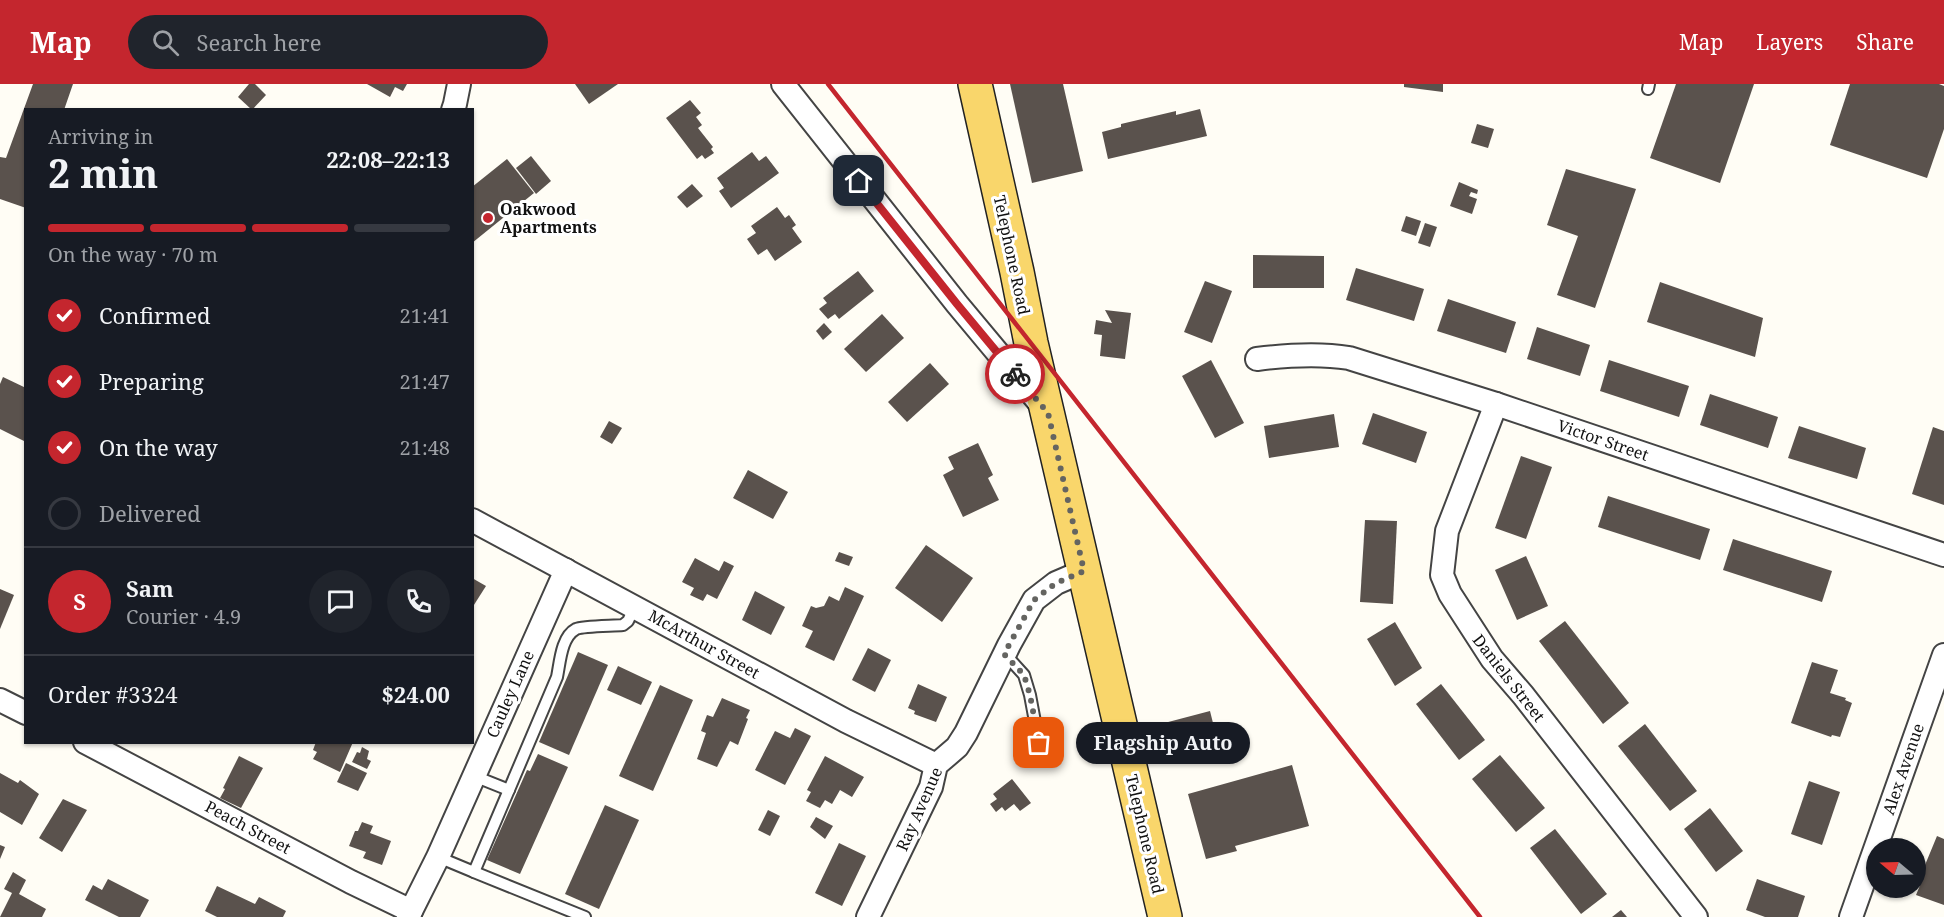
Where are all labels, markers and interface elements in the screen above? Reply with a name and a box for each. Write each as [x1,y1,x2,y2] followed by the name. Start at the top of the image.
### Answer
[128,15,548,69] search box
[30,23,92,61] text: Map
[149,26,182,59] icon: search
[197,27,321,57] text: Search here
[1679,28,1723,56] text: Map
[1756,28,1823,56] text: Layers
[1856,28,1914,56] text: Share
[48,123,153,150] text: Arriving in
[326,144,450,174] text: 22:08–22:13
[48,146,158,199] text: 2 min
[833,155,884,206] pin
[842,164,875,197] icon: home
[989,193,1035,317] street label: Telephone Road
[500,198,597,238] place label: Oakwood Apartments
[481,211,495,225] marker: Oakwood Apartments
[48,241,218,268] text: On the way · 70 m
[48,299,81,332] icon: check
[99,300,210,330] text: Confirmed
[400,302,450,329] text: 21:41
[985,344,1045,404] courier
[999,358,1032,391] icon: bike
[48,365,81,398] icon: check
[99,366,204,396] text: Preparing
[400,368,450,395] text: 21:47
[1555,414,1652,466] street label: Victor Street
[48,431,81,464] icon: check
[99,432,218,462] text: On the way
[400,434,450,461] text: 21:48
[99,498,201,528] text: Delivered
[309,570,372,633] button: chat
[387,570,450,633] button: phone
[126,573,174,603] text: Sam
[73,586,86,616] text: S
[126,603,241,630] text: Courier · 4.9
[644,604,764,684] street label: McArthur Street
[1468,630,1550,727] street label: Daniels Street
[481,647,539,741] street label: Cauley Lane
[48,679,178,709] text: Order #3324
[381,679,450,709] text: $24.00
[1013,717,1064,768] pin
[1877,720,1929,818] street label: Alex Avenue
[1075,722,1249,764] callout: Flagship Auto
[1022,726,1055,759] icon: bag
[1093,729,1233,756] text: Flagship Auto
[891,764,947,854] street label: Ray Avenue
[1121,772,1169,896] street label: Telephone Road
[201,795,295,859] street label: Peach Street
[1866,838,1926,898] north arrow
[1866,838,1926,898] map controls

